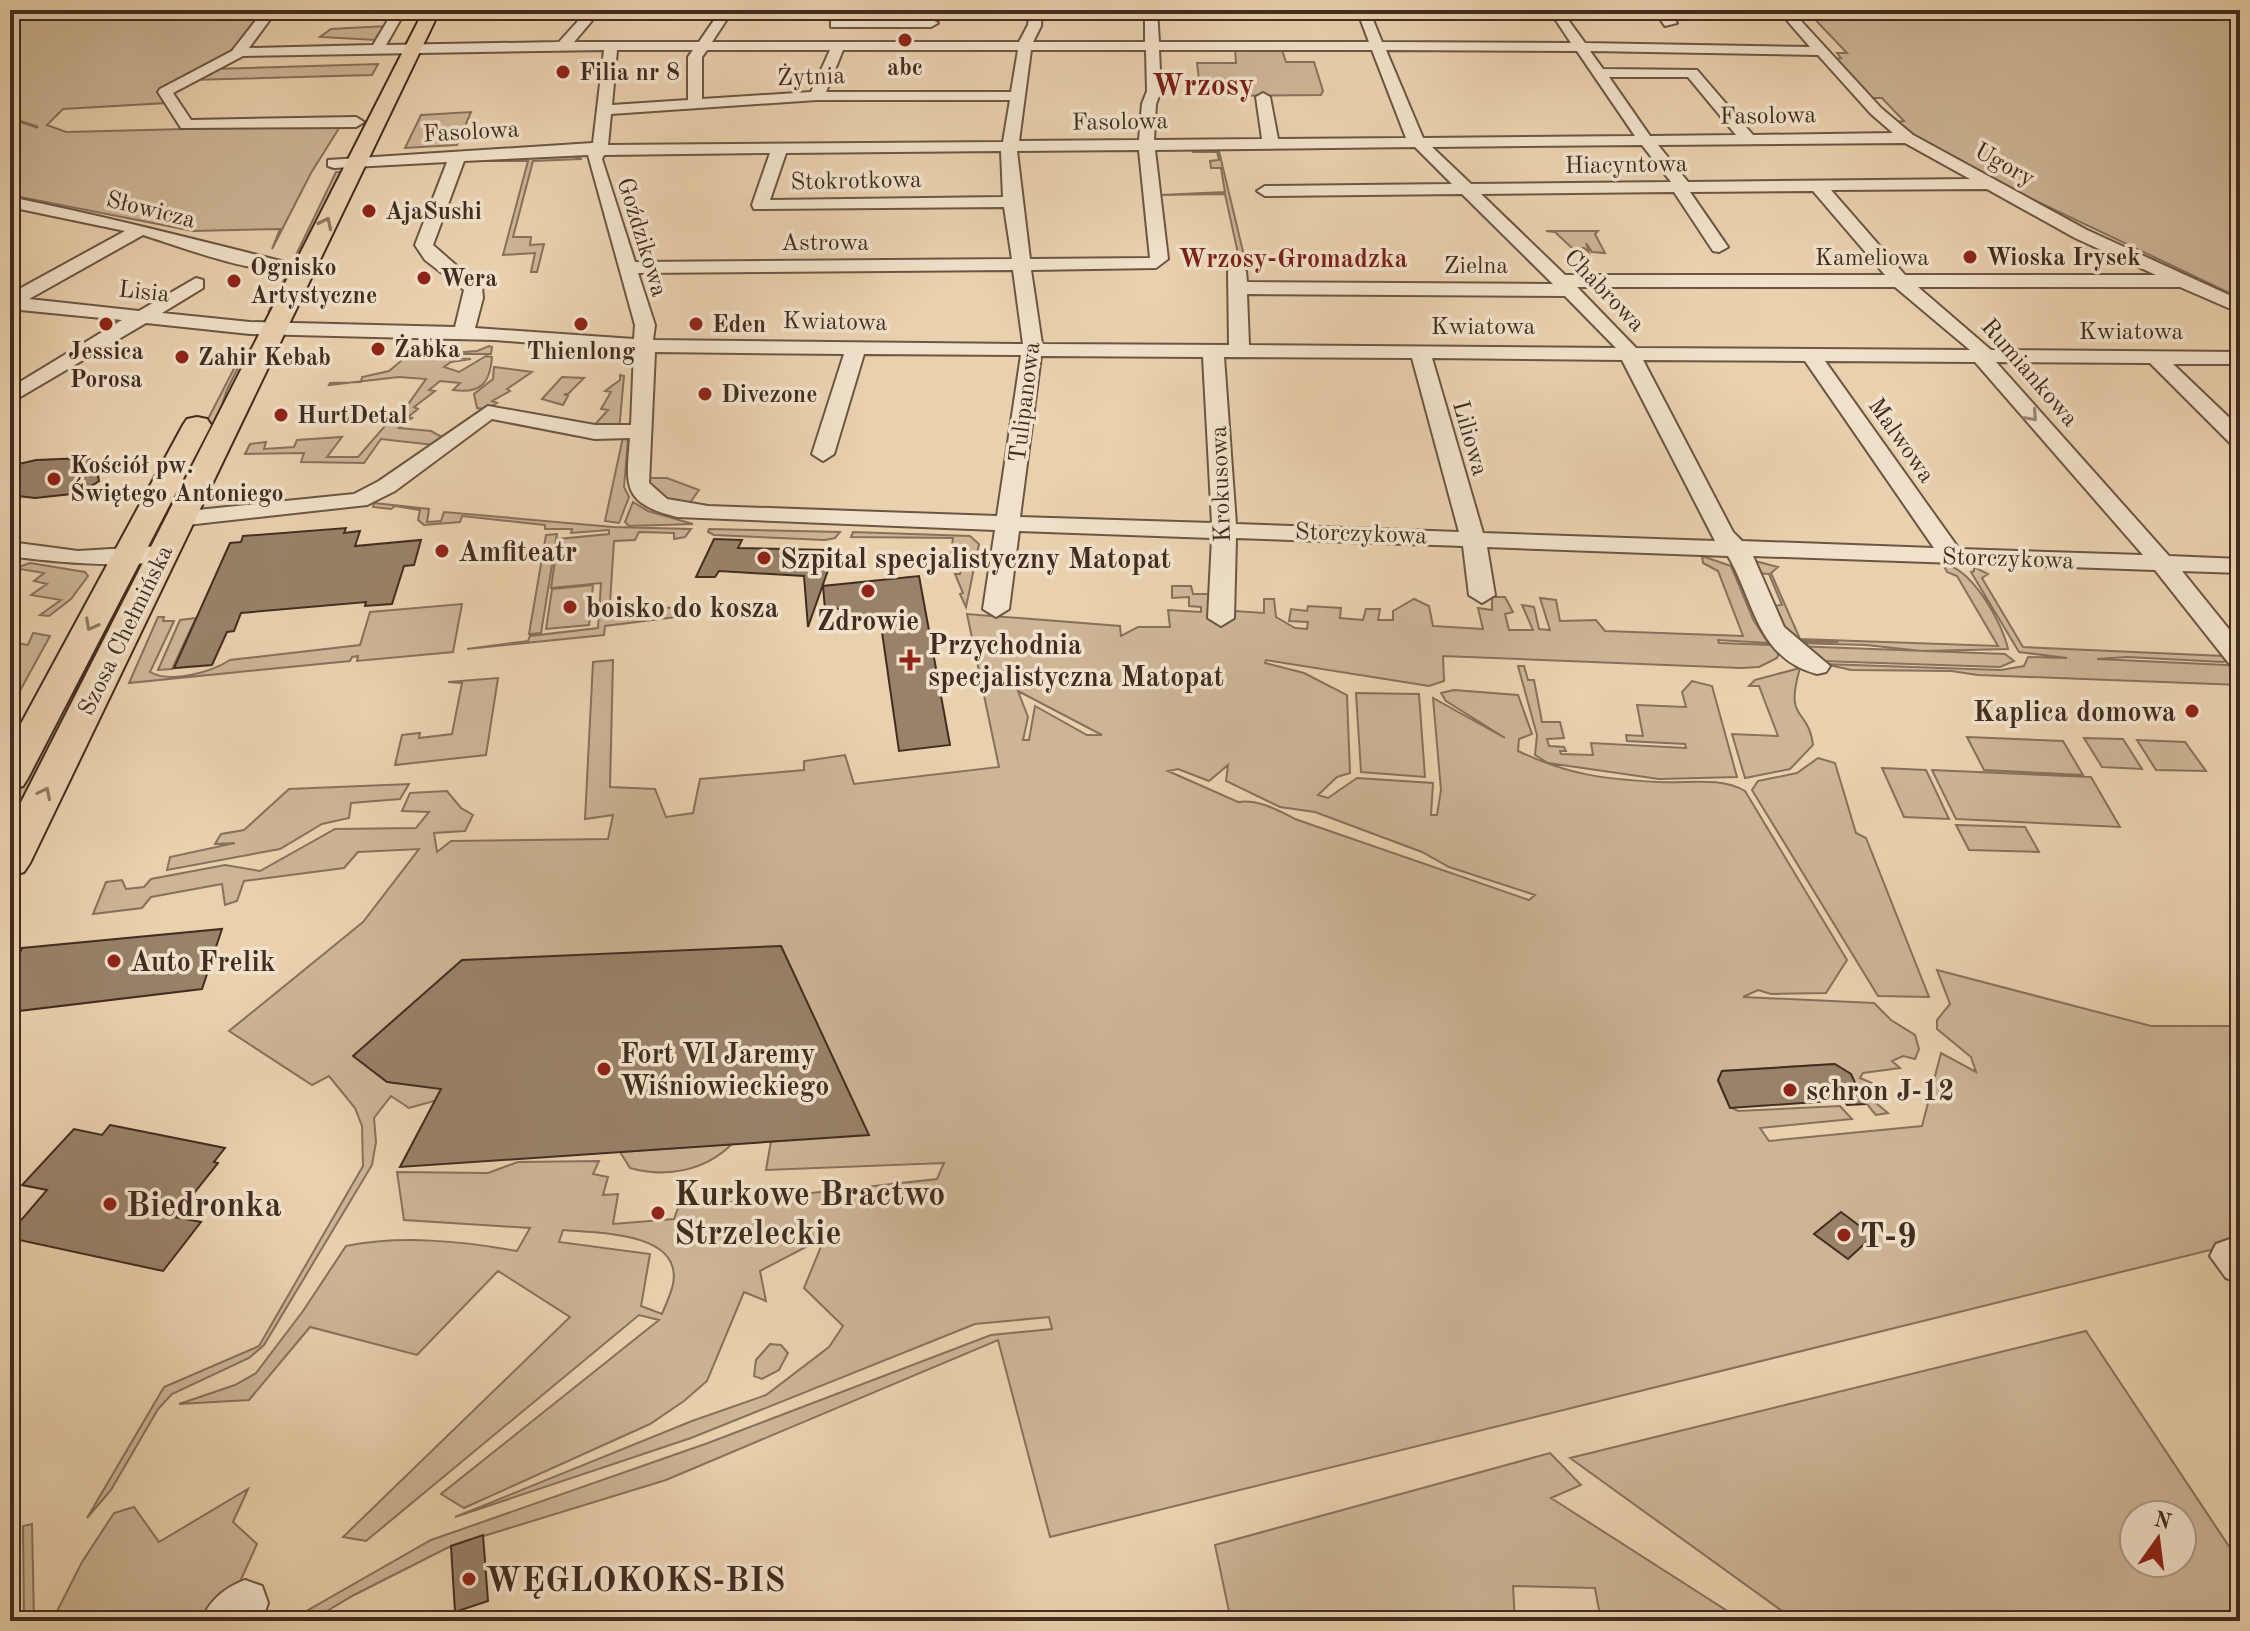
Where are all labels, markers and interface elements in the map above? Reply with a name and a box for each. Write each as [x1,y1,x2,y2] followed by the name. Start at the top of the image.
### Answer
[896,31,914,49] marker: abc
[887,57,923,81] place label: abc
[579,62,680,86] place label: Filia nr 8
[777,62,846,91] street label: Żytnia
[554,63,572,81] marker: Filia nr 8
[1152,72,1254,102] district label: Wrzosy
[1720,104,1817,130] street label: Fasolowa
[1072,110,1169,136] street label: Fasolowa
[422,118,520,148] street label: Fasolowa
[1970,139,2039,192] street label: Ugory
[1564,153,1688,179] street label: Hiacyntowa
[790,169,922,195] street label: Stokrotkowa
[612,175,671,300] street label: Goździkowa
[103,188,198,234] street label: Słowicza
[385,201,482,225] place label: AjaSushi
[360,202,378,220] marker: AjaSushi
[316,217,332,232] one-way arrow
[781,232,869,256] street label: Astrowa
[1559,246,1649,337] street label: Chabrowa
[1178,247,1408,273] district label: Wrzosy-Gromadzka
[1815,247,1929,271] street label: Kameliowa
[1986,247,2141,271] place label: Wioska Irysek
[1961,248,1979,266] marker: Wioska Irysek
[1444,255,1508,279] street label: Zielna
[250,257,377,309] place label: Ognisko Artystyczne
[440,268,497,292] place label: Wera
[415,269,433,287] marker: Wera
[225,272,243,290] marker: Ognisko Artystyczne
[117,278,171,308] street label: Lisia
[782,310,888,336] street label: Kwiatowa
[712,314,766,338] place label: Eden
[97,315,115,333] marker: Jessica Porosa
[572,315,590,333] marker: Thienlong
[687,315,705,333] marker: Eden
[1975,315,2082,432] street label: Rumiankowa
[1431,316,1536,340] street label: Kwiatowa
[2079,321,2184,345] street label: Kwiatowa
[394,334,460,363] place label: Żabka
[369,340,387,358] marker: Żabka
[1007,340,1045,464] street label: Tulipanowa
[68,341,144,393] place label: Jessica Porosa
[527,341,636,365] place label: Thienlong
[198,347,331,371] place label: Zahir Kebab
[173,348,191,366] marker: Zahir Kebab
[721,384,817,408] place label: Divezone
[696,385,714,403] marker: Divezone
[1863,394,1938,488] street label: Malwowa
[1447,398,1491,479] street label: Liliowa
[297,405,408,429] place label: HurtDetal
[272,406,290,424] marker: HurtDetal
[2023,407,2038,421] one-way arrow
[1208,425,1236,543] street label: Krokusowa
[70,455,284,507] place label: Kościół pw. Świętego Antoniego
[45,470,63,488] marker: Kościół pw. Świętego Antoniego
[1294,521,1428,549] street label: Storczykowa
[458,540,577,568] place label: Amfiteatr
[75,542,178,720] street label: Szosa Chełmińska
[433,542,451,560] marker: Amfiteatr
[1941,546,2075,574] street label: Storczykowa
[780,547,1171,575] place label: Szpital specjalistyczny Matopat
[755,549,773,567] marker: Szpital specjalistyczny Matopat
[859,582,877,600] marker: Zdrowie
[586,596,779,624] place label: boisko do kosza
[561,598,579,616] marker: boisko do kosza
[817,609,919,637] place label: Zdrowie
[86,616,101,631] one-way arrow
[928,633,1224,693] place label: Przychodnia specjalistyczna Matopat
[899,649,921,671] marker: Przychodnia specjalistyczna Matopat
[1973,700,2176,728] place label: Kaplica domowa
[2183,702,2201,720] marker: Kaplica domowa
[35,786,51,801] one-way arrow
[130,950,276,978] place label: Auto Frelik
[105,952,123,970] marker: Auto Frelik
[620,1042,829,1102] place label: Fort VI Jaremy Wiśniowieckiego
[595,1060,613,1078] marker: Fort VI Jaremy Wiśniowieckiego
[1806,1079,1954,1107] place label: schron J-12
[1781,1081,1799,1099] marker: schron J-12
[674,1179,945,1252] place label: Kurkowe Bractwo Strzeleckie
[126,1190,282,1224] place label: Biedronka
[101,1195,119,1213] marker: Biedronka
[649,1204,667,1222] marker: Kurkowe Bractwo Strzeleckie
[1860,1221,1917,1255] place label: T-9
[1835,1226,1853,1244] marker: T-9
[2118,1499,2198,1579] north arrow
[2152,1509,2173,1534] text: N
[485,1565,785,1599] place label: WĘGLOKOKS-BIS
[460,1570,478,1588] marker: WĘGLOKOKS-BIS

